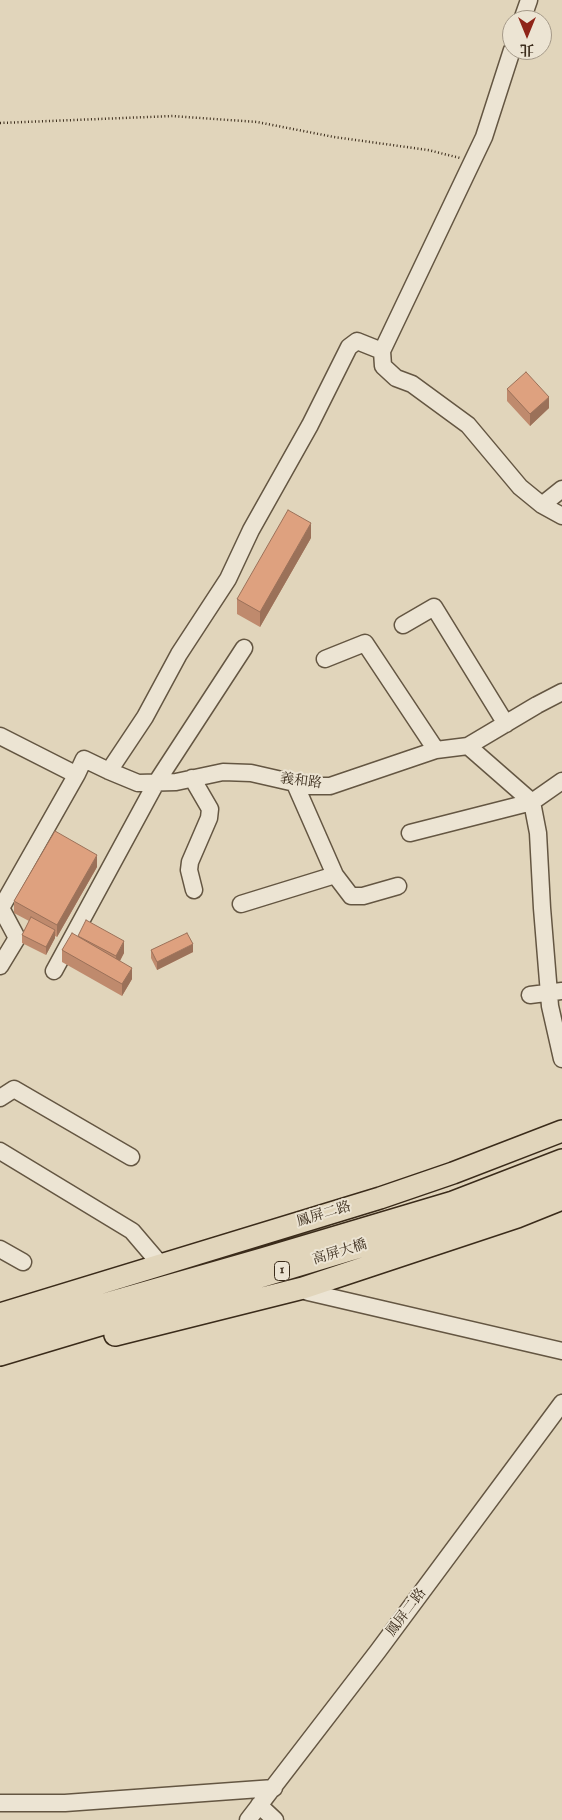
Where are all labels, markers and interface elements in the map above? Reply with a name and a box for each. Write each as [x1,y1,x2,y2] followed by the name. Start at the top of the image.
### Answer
[502,10,552,60] north arrow
[520,40,534,58] text: 北
[279,771,323,793] street label: 義和路
[295,1199,353,1231] street label: 鳳屏二路
[311,1237,369,1269] street label: 高屏大橋
[274,1262,290,1280] road number: 1
[383,1586,431,1640] street label: 鳳屏二路

